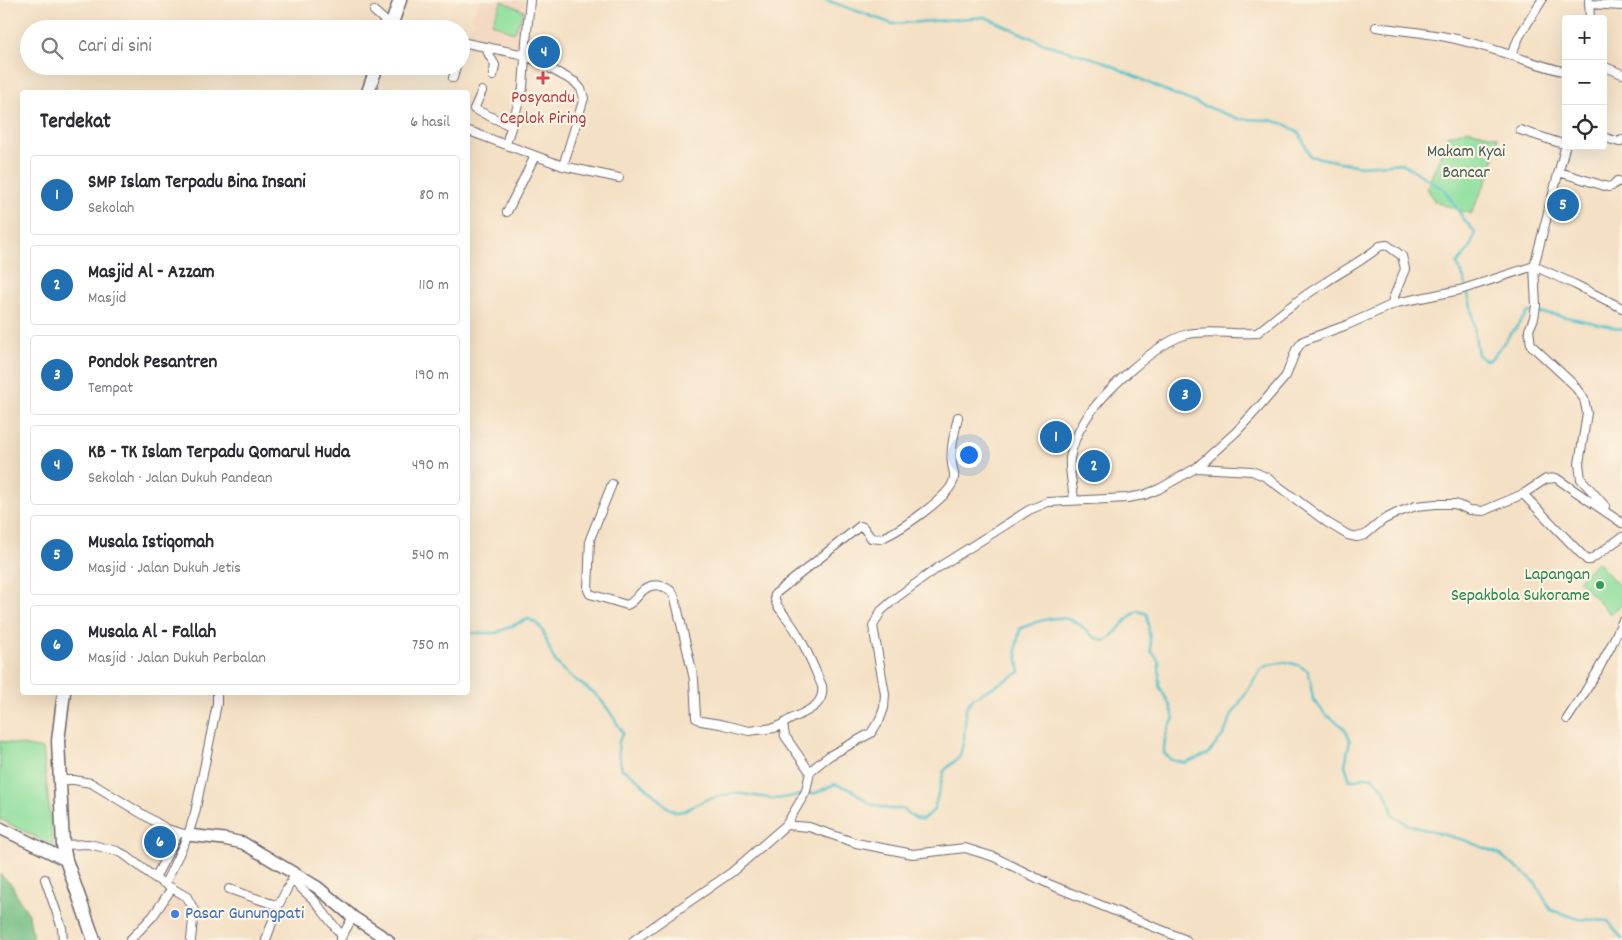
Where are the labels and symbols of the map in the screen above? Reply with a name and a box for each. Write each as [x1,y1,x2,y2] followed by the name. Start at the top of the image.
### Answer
[528,33,560,71] pin: 4
[536,71,550,85] marker: Posyandu Ceplok Piring
[500,86,586,132] place label: Posyandu Ceplok Piring
[1427,140,1505,186] park label: Makam Kyai Bancar
[1547,186,1579,224] pin: 5
[1169,376,1201,414] pin: 3
[1040,418,1072,456] pin: 1
[956,442,982,468] your location
[1078,447,1110,485] pin: 2
[1451,563,1590,609] place label: Lapangan Sepakbola Sukorame
[1594,579,1606,591] marker: Lapangan Sepakbola Sukorame
[144,823,176,861] pin: 6
[185,902,304,927] place label: Pasar Gunungpati
[169,908,181,920] marker: Pasar Gunungpati

